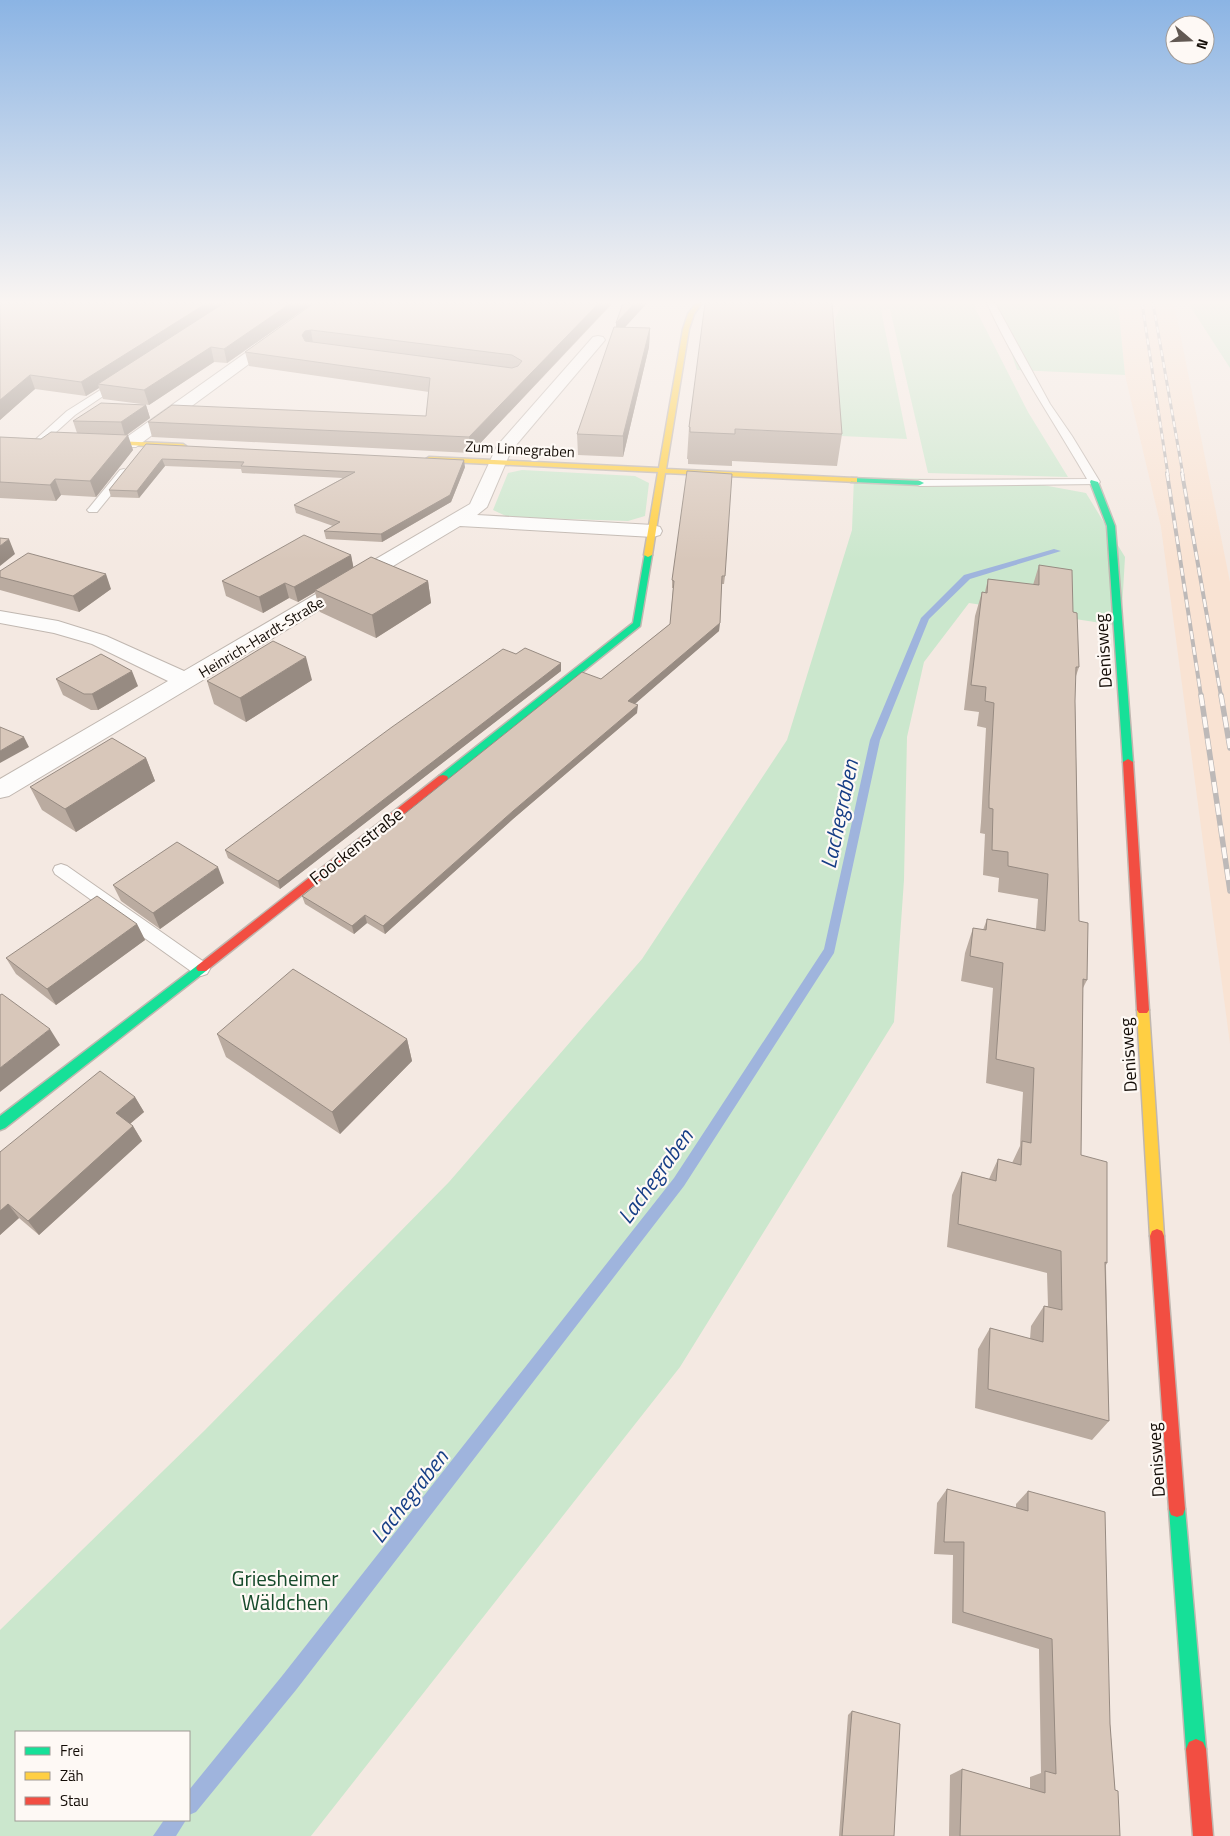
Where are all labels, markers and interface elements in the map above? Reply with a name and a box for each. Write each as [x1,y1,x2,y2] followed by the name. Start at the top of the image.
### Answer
[1165,15,1215,65] north arrow
[1191,36,1214,52] text: N
[465,435,575,463] street label: Zum Linnegraben
[194,590,328,684] street label: Heinrich-Hardt-Straße
[1087,613,1119,689] street label: Denisweg
[811,755,867,872] water label: Lachegraben
[303,801,409,891] street label: Foockenstraße
[1112,1017,1144,1093] street label: Denisweg
[609,1120,702,1231] water label: Lachegraben
[1140,1422,1172,1498] street label: Denisweg
[362,1441,457,1550] water label: Lachegraben
[231,1562,339,1618] park label: Griesheimer Wäldchen
[15,1731,190,1821] legend
[60,1739,83,1762] text: Frei
[60,1764,84,1787] text: Zäh
[60,1789,89,1812] text: Stau

